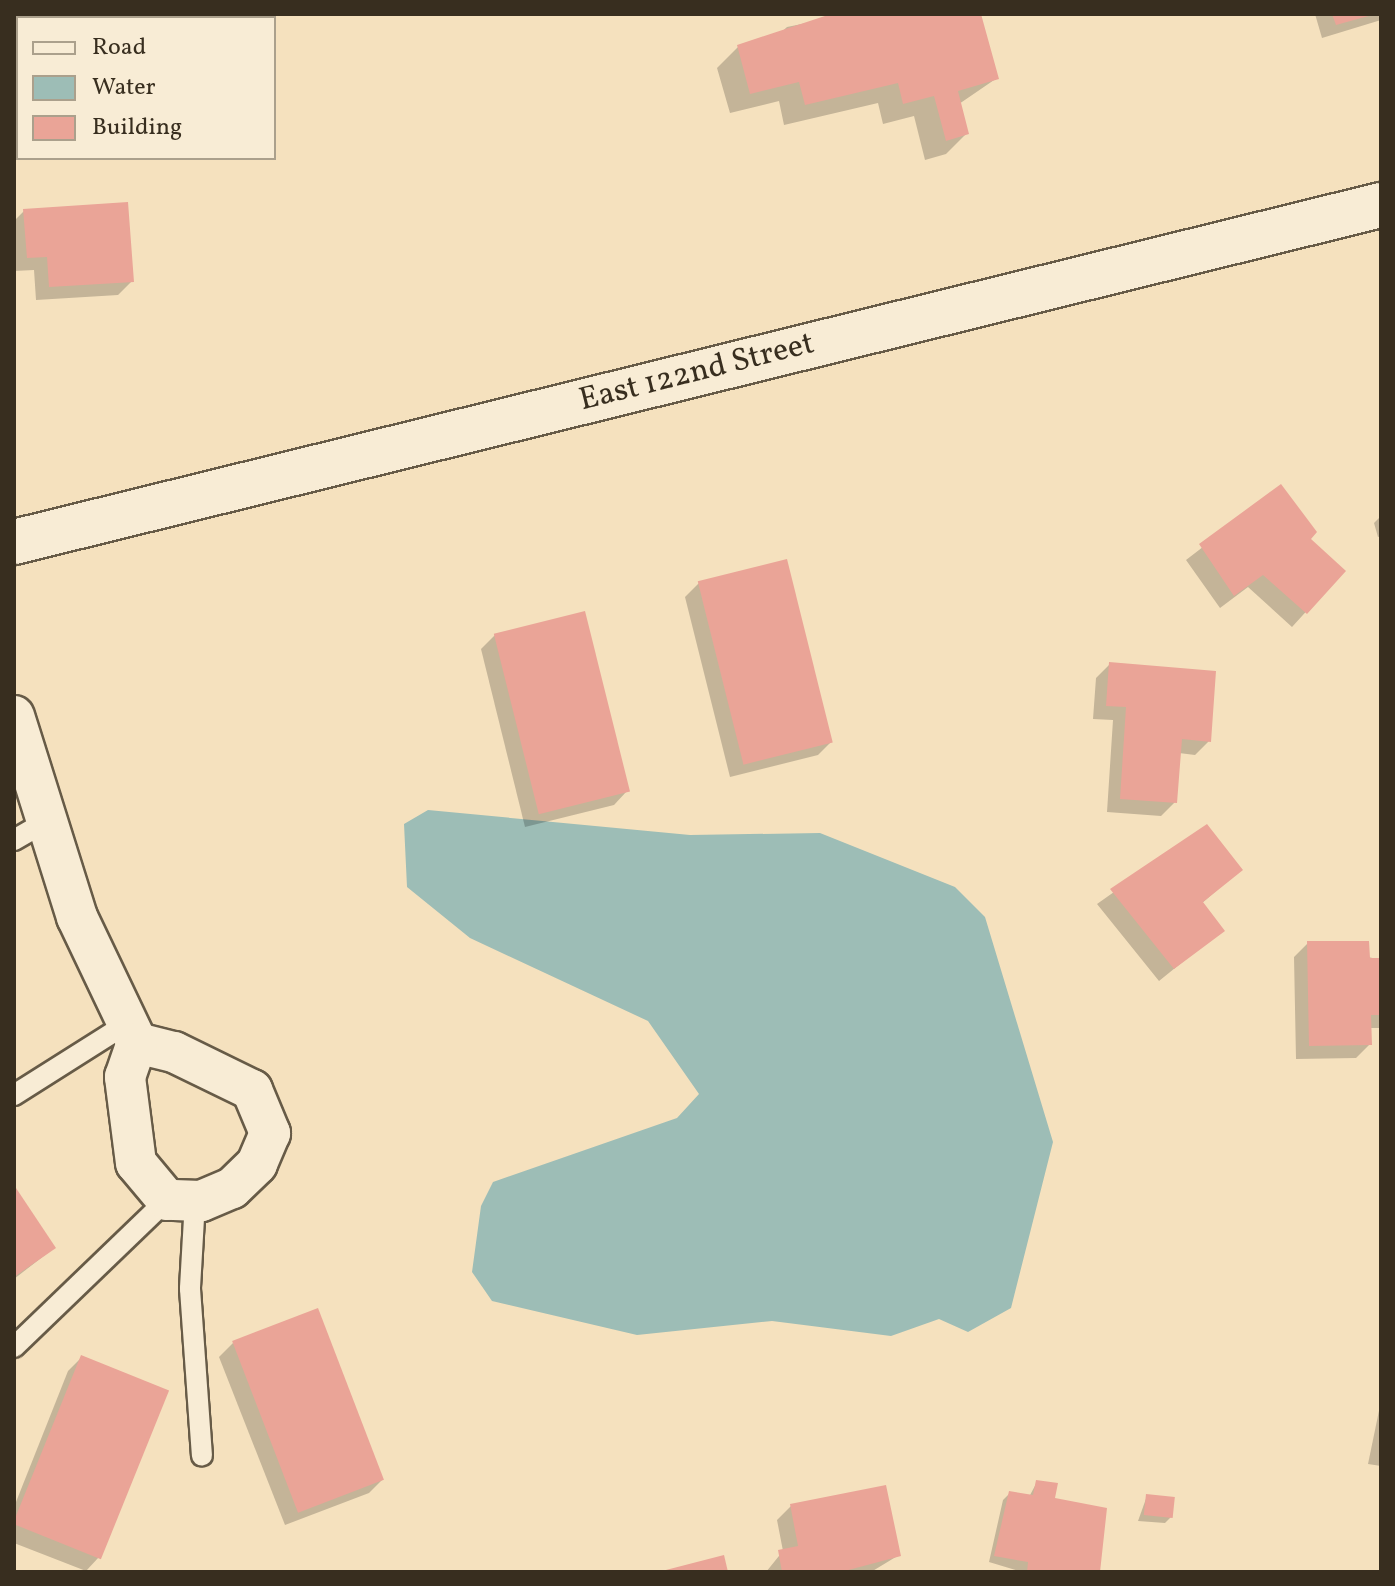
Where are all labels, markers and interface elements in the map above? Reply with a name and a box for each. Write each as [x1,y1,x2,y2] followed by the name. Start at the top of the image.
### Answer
[16,16,276,160] legend
[92,31,146,65] text: Road
[92,71,156,105] text: Water
[92,111,182,145] text: Building
[576,325,818,421] street label: East 122nd Street

